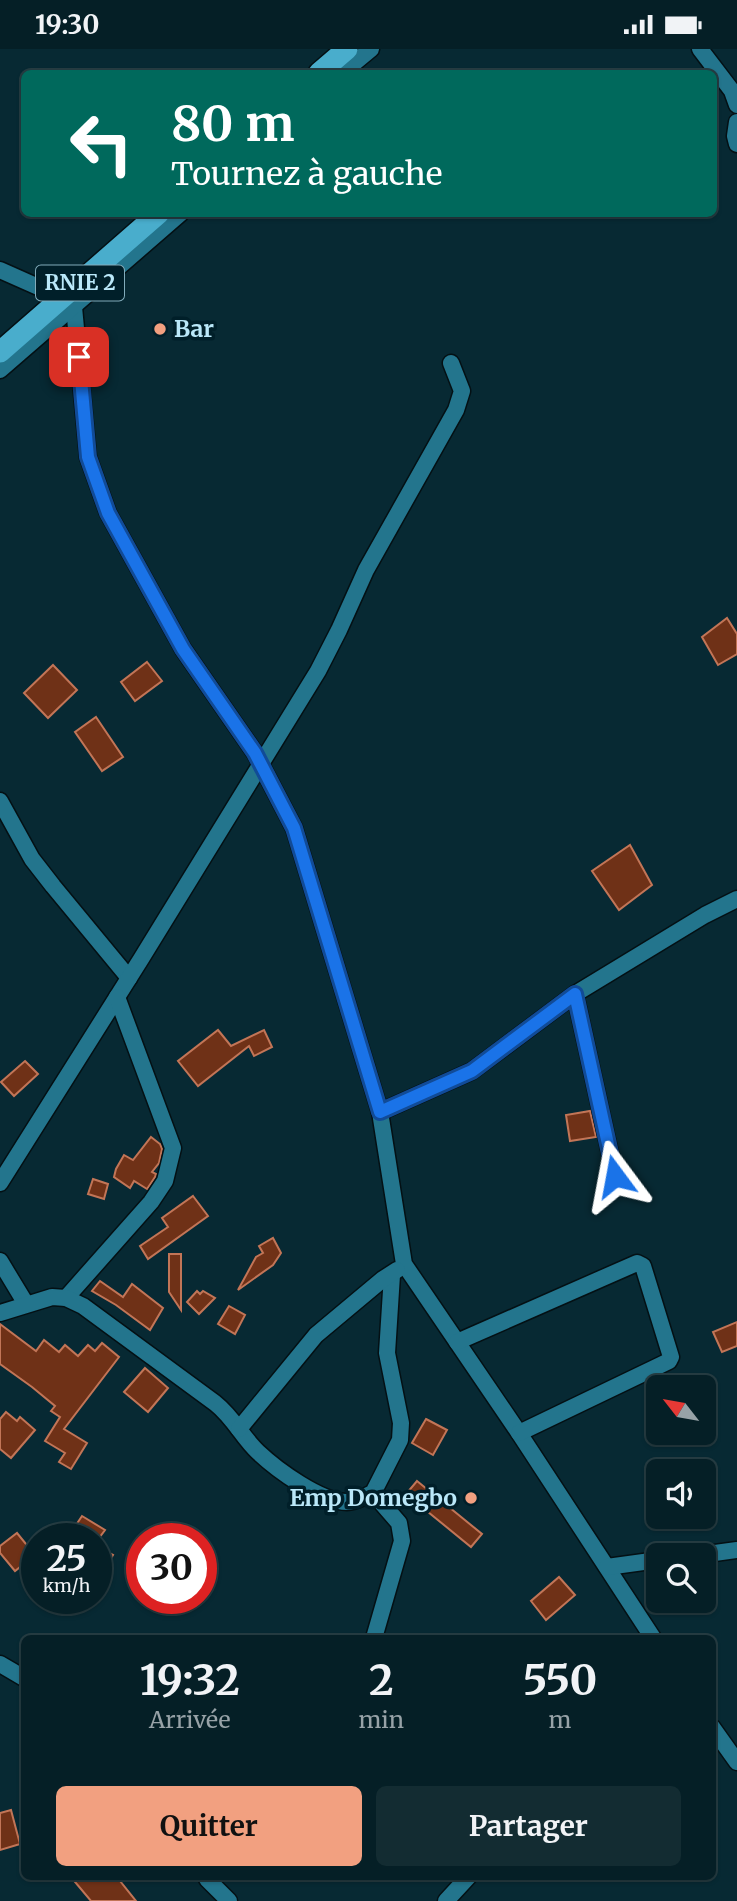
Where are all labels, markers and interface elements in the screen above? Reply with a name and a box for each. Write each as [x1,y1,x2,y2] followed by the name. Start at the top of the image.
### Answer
[35,8,99,41] text: 19:30
[171,93,294,154] text: 80 m
[56,98,147,189] icon: left
[171,154,442,194] text: Tournez à gauche
[36,265,124,301] road number: RNIE 2
[174,314,214,343] place label: Bar
[152,321,168,337] marker: Bar
[49,327,109,387] pin
[60,338,98,376] icon: arrive
[578,1139,652,1213] position arrow
[646,1375,716,1445] north arrow
[646,1375,716,1613] map controls
[646,1459,716,1529] button: sound
[289,1483,457,1512] place label: Emp Domegbo
[463,1490,479,1506] marker: Emp Domegbo
[126,1523,217,1614] speed limit sign: 30
[46,1537,87,1581] text: 25
[646,1543,716,1613] button: search
[43,1574,90,1597] text: km/h
[140,1654,240,1706] text: 19:32
[369,1654,394,1706] text: 2
[523,1654,597,1706] text: 550
[149,1705,231,1734] text: Arrivée
[359,1705,404,1734] text: min
[549,1705,571,1734] text: m
[56,1786,362,1866] button: Quitter
[376,1786,681,1866] button: Partager

